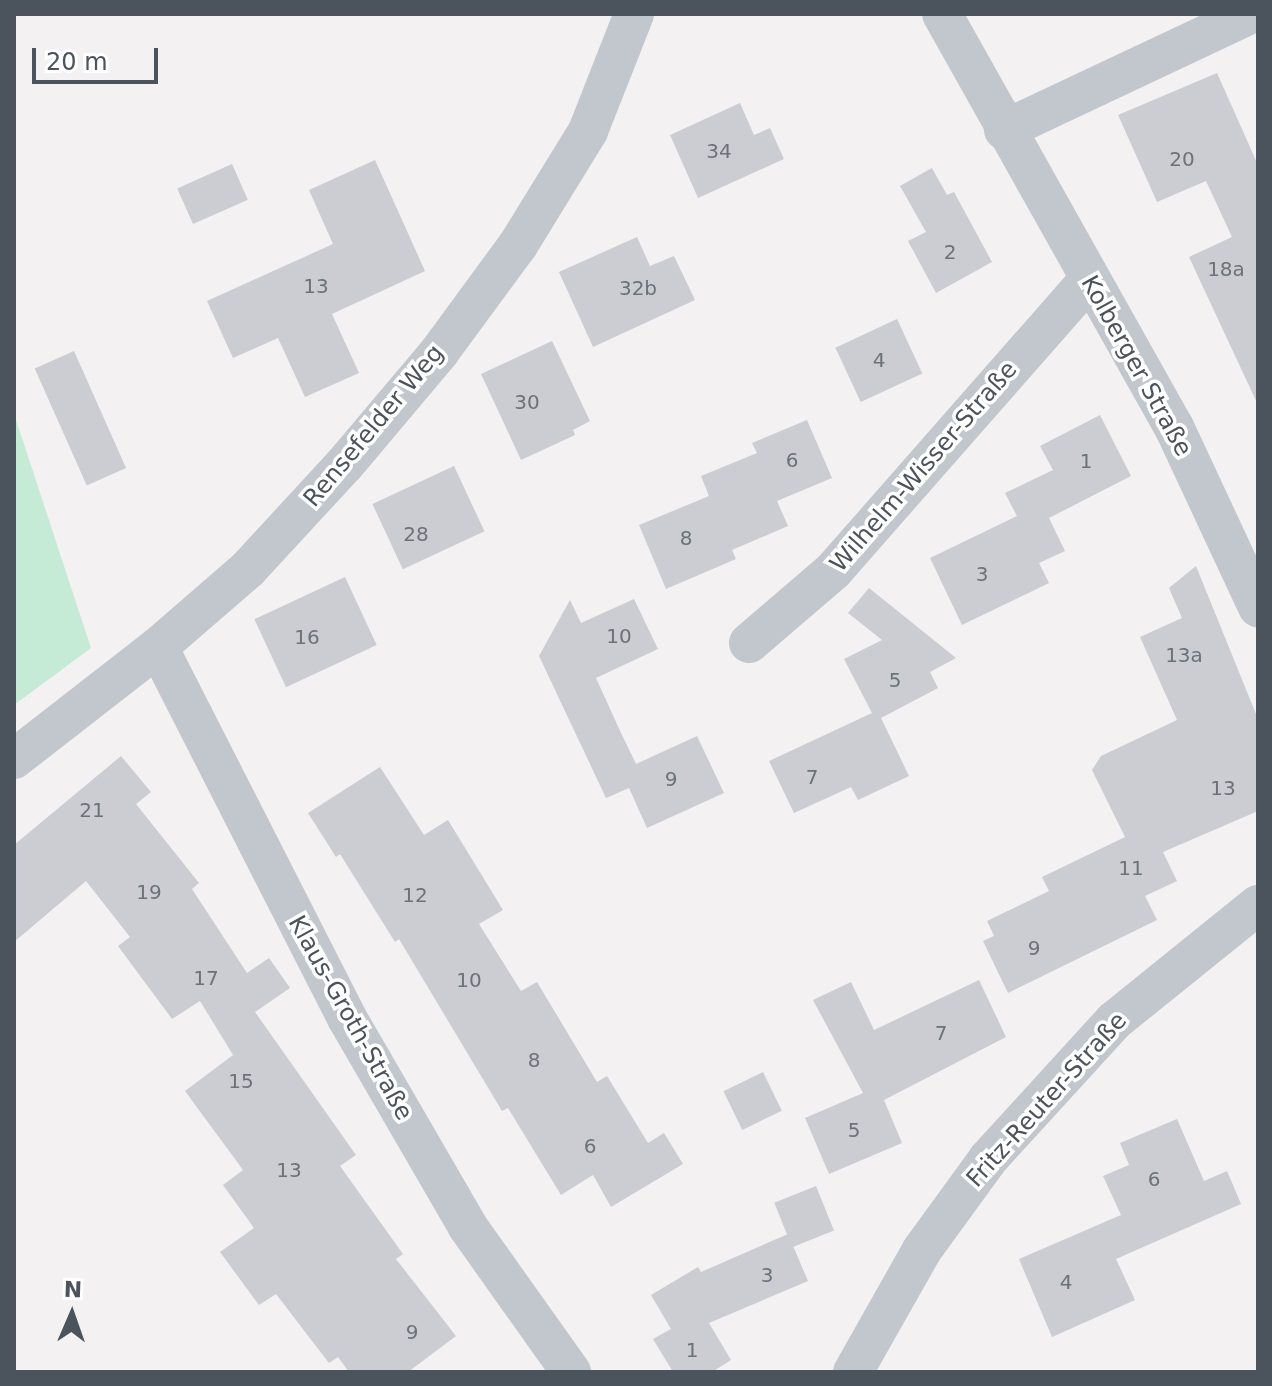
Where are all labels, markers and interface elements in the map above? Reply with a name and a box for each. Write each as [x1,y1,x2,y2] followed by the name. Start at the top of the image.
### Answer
[36,32,162,82] scale bar
[46,48,108,76] text: 20 m
[706,139,732,163] house number: 34
[1169,147,1195,171] house number: 20
[944,240,956,264] house number: 2
[1207,257,1245,281] house number: 18a
[1074,271,1198,461] street label: Kolberger Straße
[303,274,329,298] house number: 13
[619,276,657,300] house number: 32b
[298,339,450,513] street label: Rensefelder Weg
[873,348,885,372] house number: 4
[825,356,1023,578] street label: Wilhelm-Wisser-Straße
[514,390,540,414] house number: 30
[786,448,798,472] house number: 6
[1080,449,1092,473] house number: 1
[403,522,429,546] house number: 28
[680,526,692,550] house number: 8
[976,562,988,586] house number: 3
[606,624,632,648] house number: 10
[294,625,320,649] house number: 16
[1165,643,1203,667] house number: 13a
[889,668,901,692] house number: 5
[806,765,818,789] house number: 7
[665,767,677,791] house number: 9
[1210,776,1236,800] house number: 13
[79,798,105,822] house number: 21
[1118,856,1144,880] house number: 11
[136,880,162,904] house number: 19
[402,883,428,907] house number: 12
[282,911,418,1125] street label: Klaus-Groth-Straße
[1028,936,1040,960] house number: 9
[193,966,219,990] house number: 17
[456,968,482,992] house number: 10
[961,1007,1133,1193] street label: Fritz-Reuter-Straße
[935,1021,947,1045] house number: 7
[528,1048,540,1072] house number: 8
[228,1069,254,1093] house number: 15
[848,1118,860,1142] house number: 5
[584,1134,596,1158] house number: 6
[276,1158,302,1182] house number: 13
[1148,1167,1160,1191] house number: 6
[761,1263,773,1287] house number: 3
[1060,1270,1072,1294] house number: 4
[32,1274,112,1354] north arrow
[63,1277,82,1302] text: N
[406,1320,418,1344] house number: 9
[686,1338,698,1362] house number: 1

